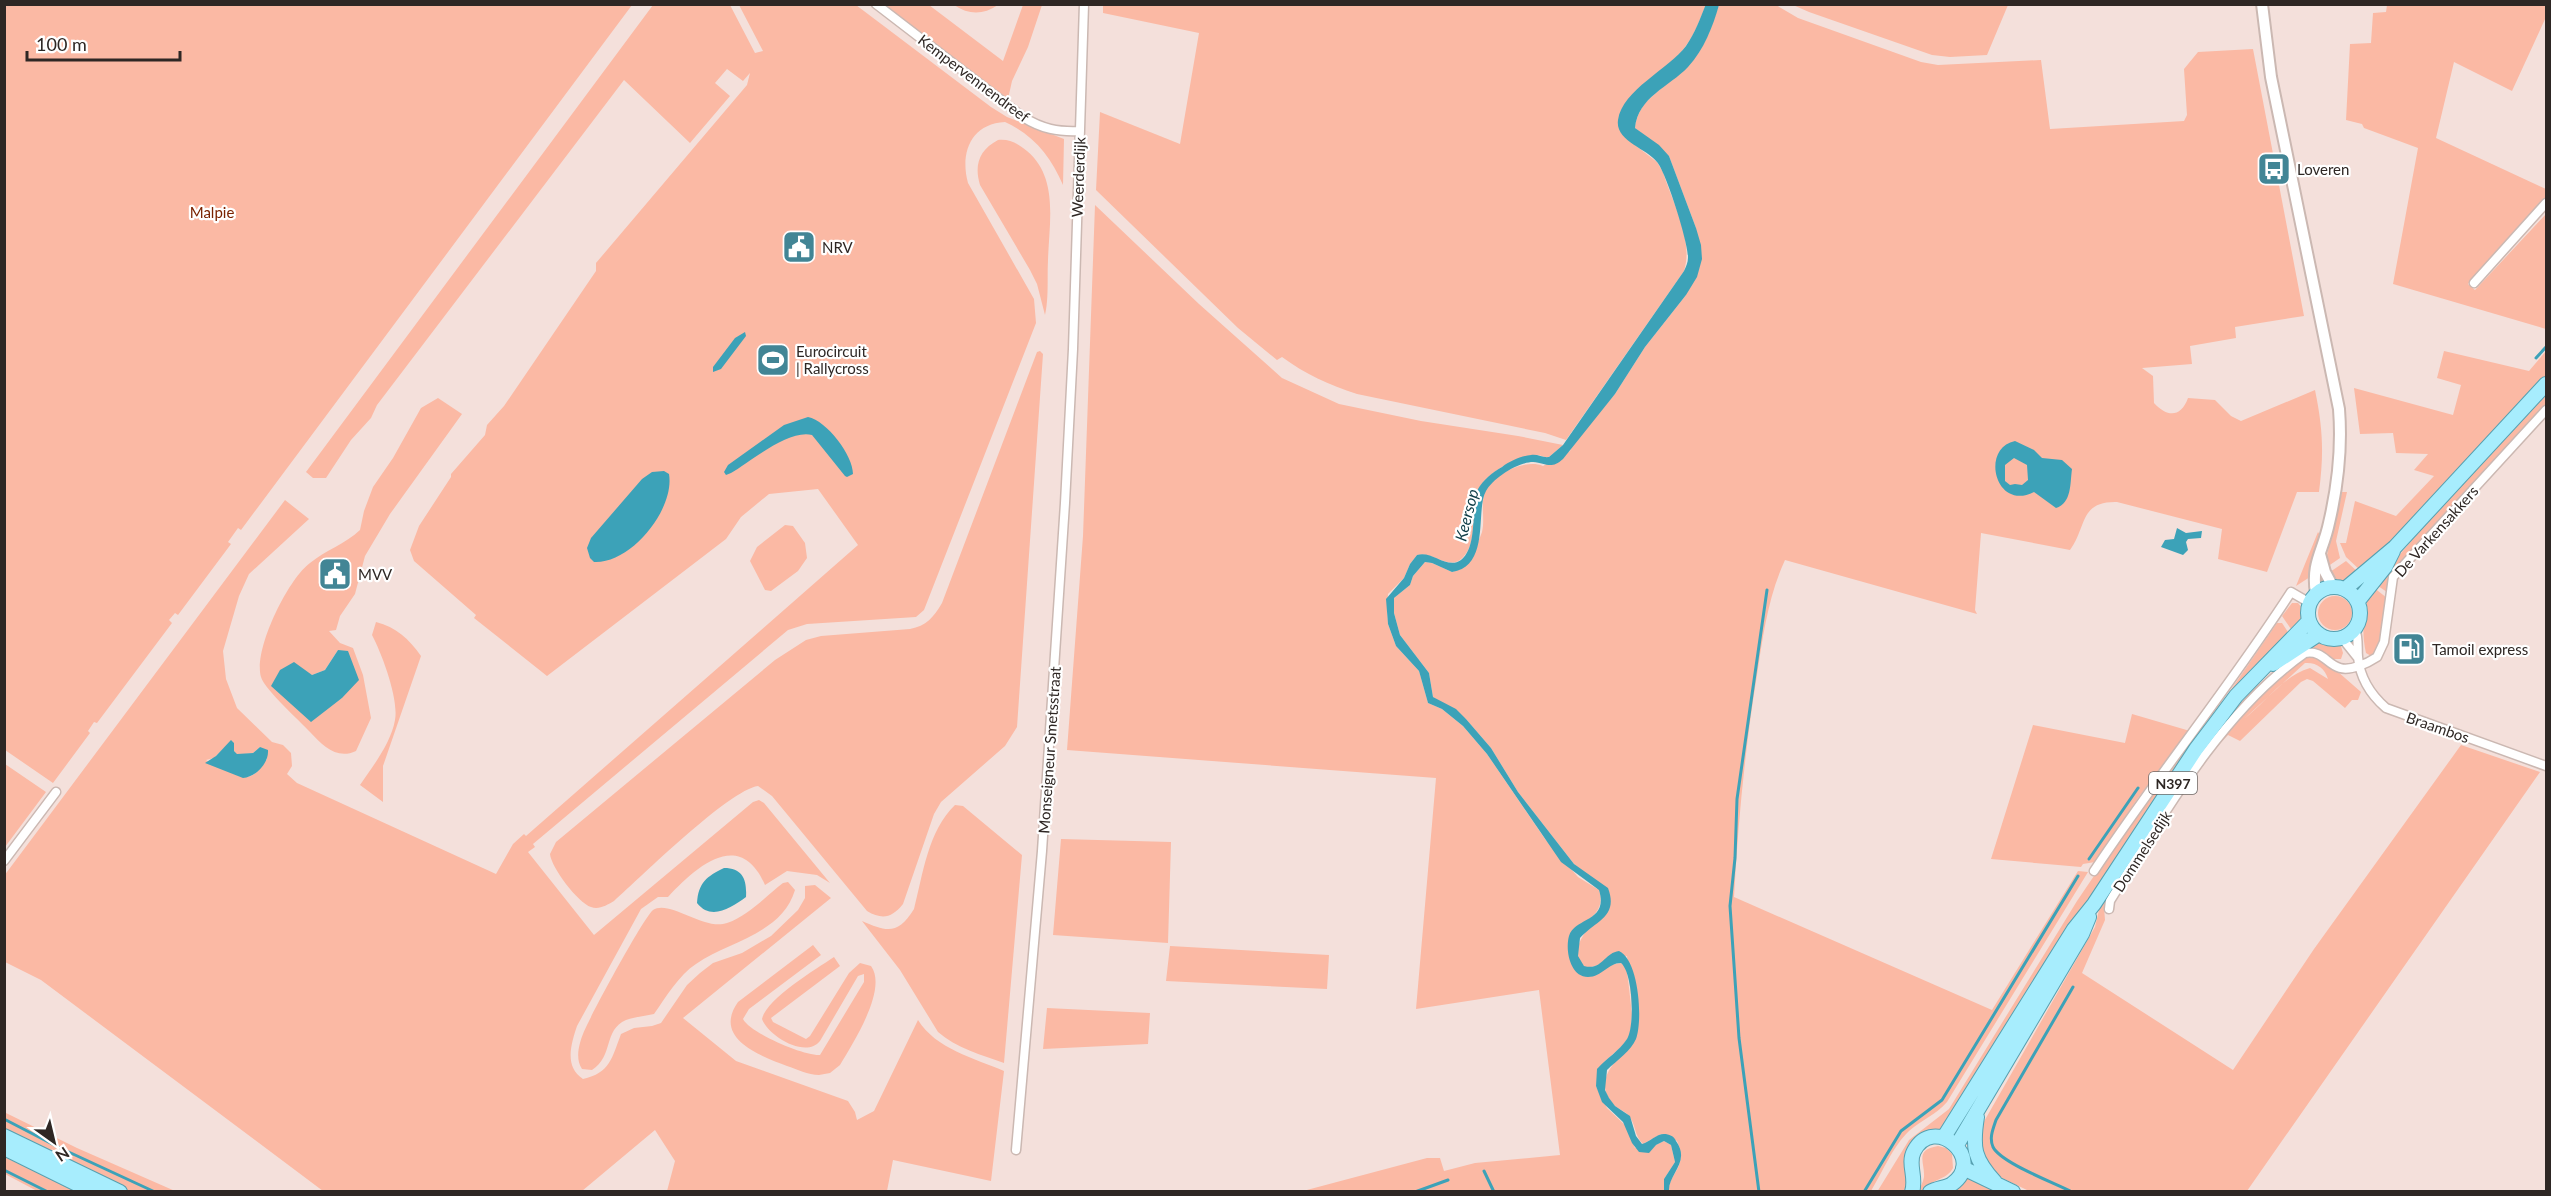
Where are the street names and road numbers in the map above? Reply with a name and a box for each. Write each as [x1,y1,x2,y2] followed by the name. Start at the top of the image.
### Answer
[915,30,1034,126] street label: Kempervennendreef
[1068,136,1088,217] street label: Weerderdijk
[2390,482,2482,580] street label: De Varkensakkers
[1034,665,1064,834] street label: Monseigneur Smetsstraat
[2404,708,2472,746] street label: Braambos
[2149,772,2197,794] road number: N397
[2109,807,2175,895] street label: Dommelsedijk

